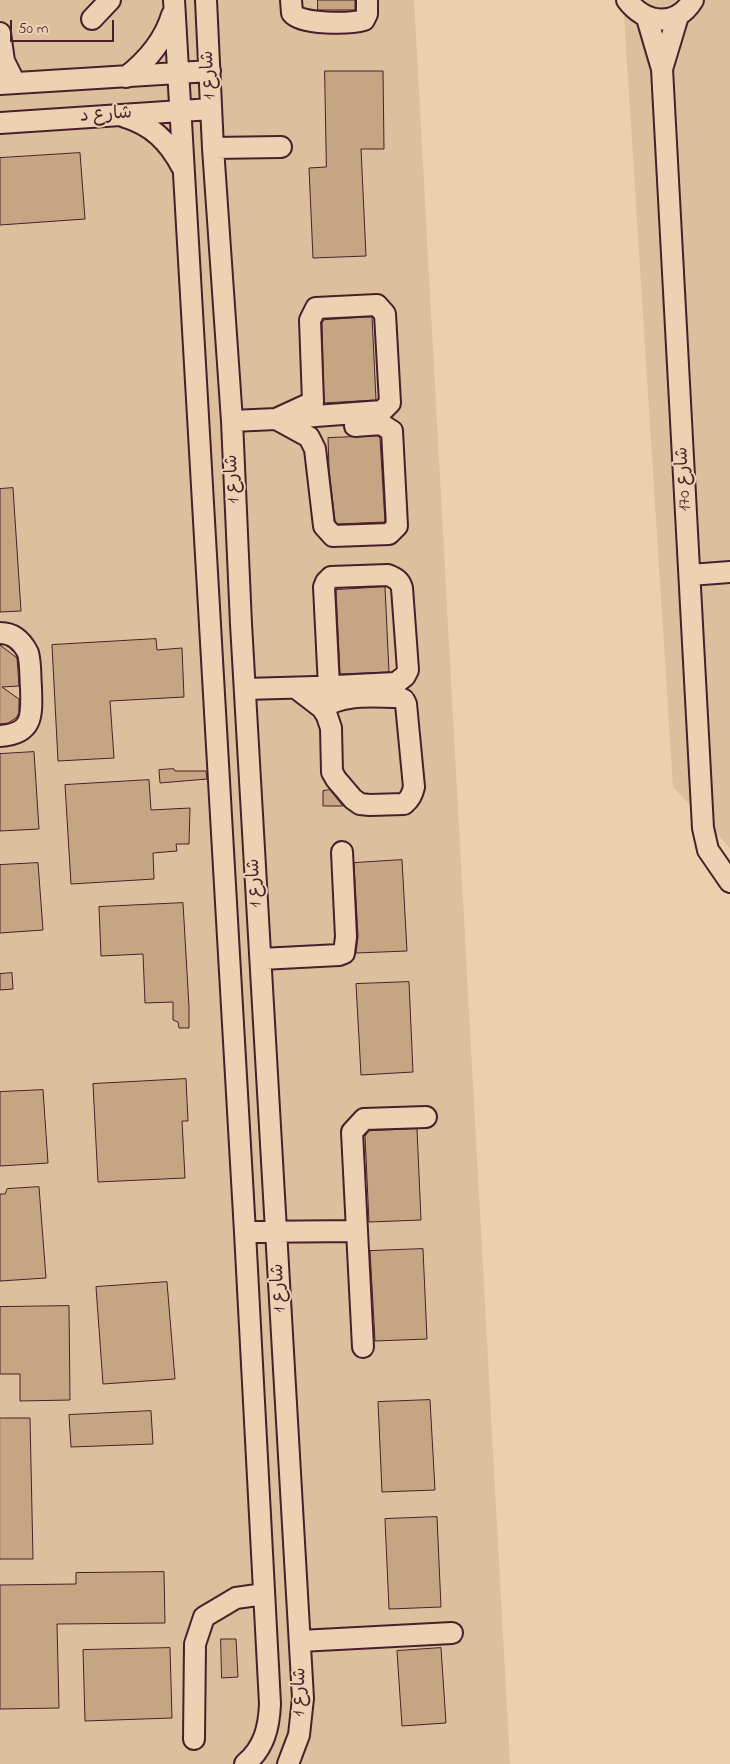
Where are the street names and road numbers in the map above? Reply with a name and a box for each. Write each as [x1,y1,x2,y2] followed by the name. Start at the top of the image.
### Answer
[198,50,222,100] street label: شارع 1
[79,103,133,129] street label: شارع د
[673,446,697,512] street label: شارع 170
[222,454,246,504] street label: شارع 1
[244,858,268,908] street label: شارع 1
[268,1263,292,1313] street label: شارع 1
[290,1667,312,1717] street label: شارع 1

